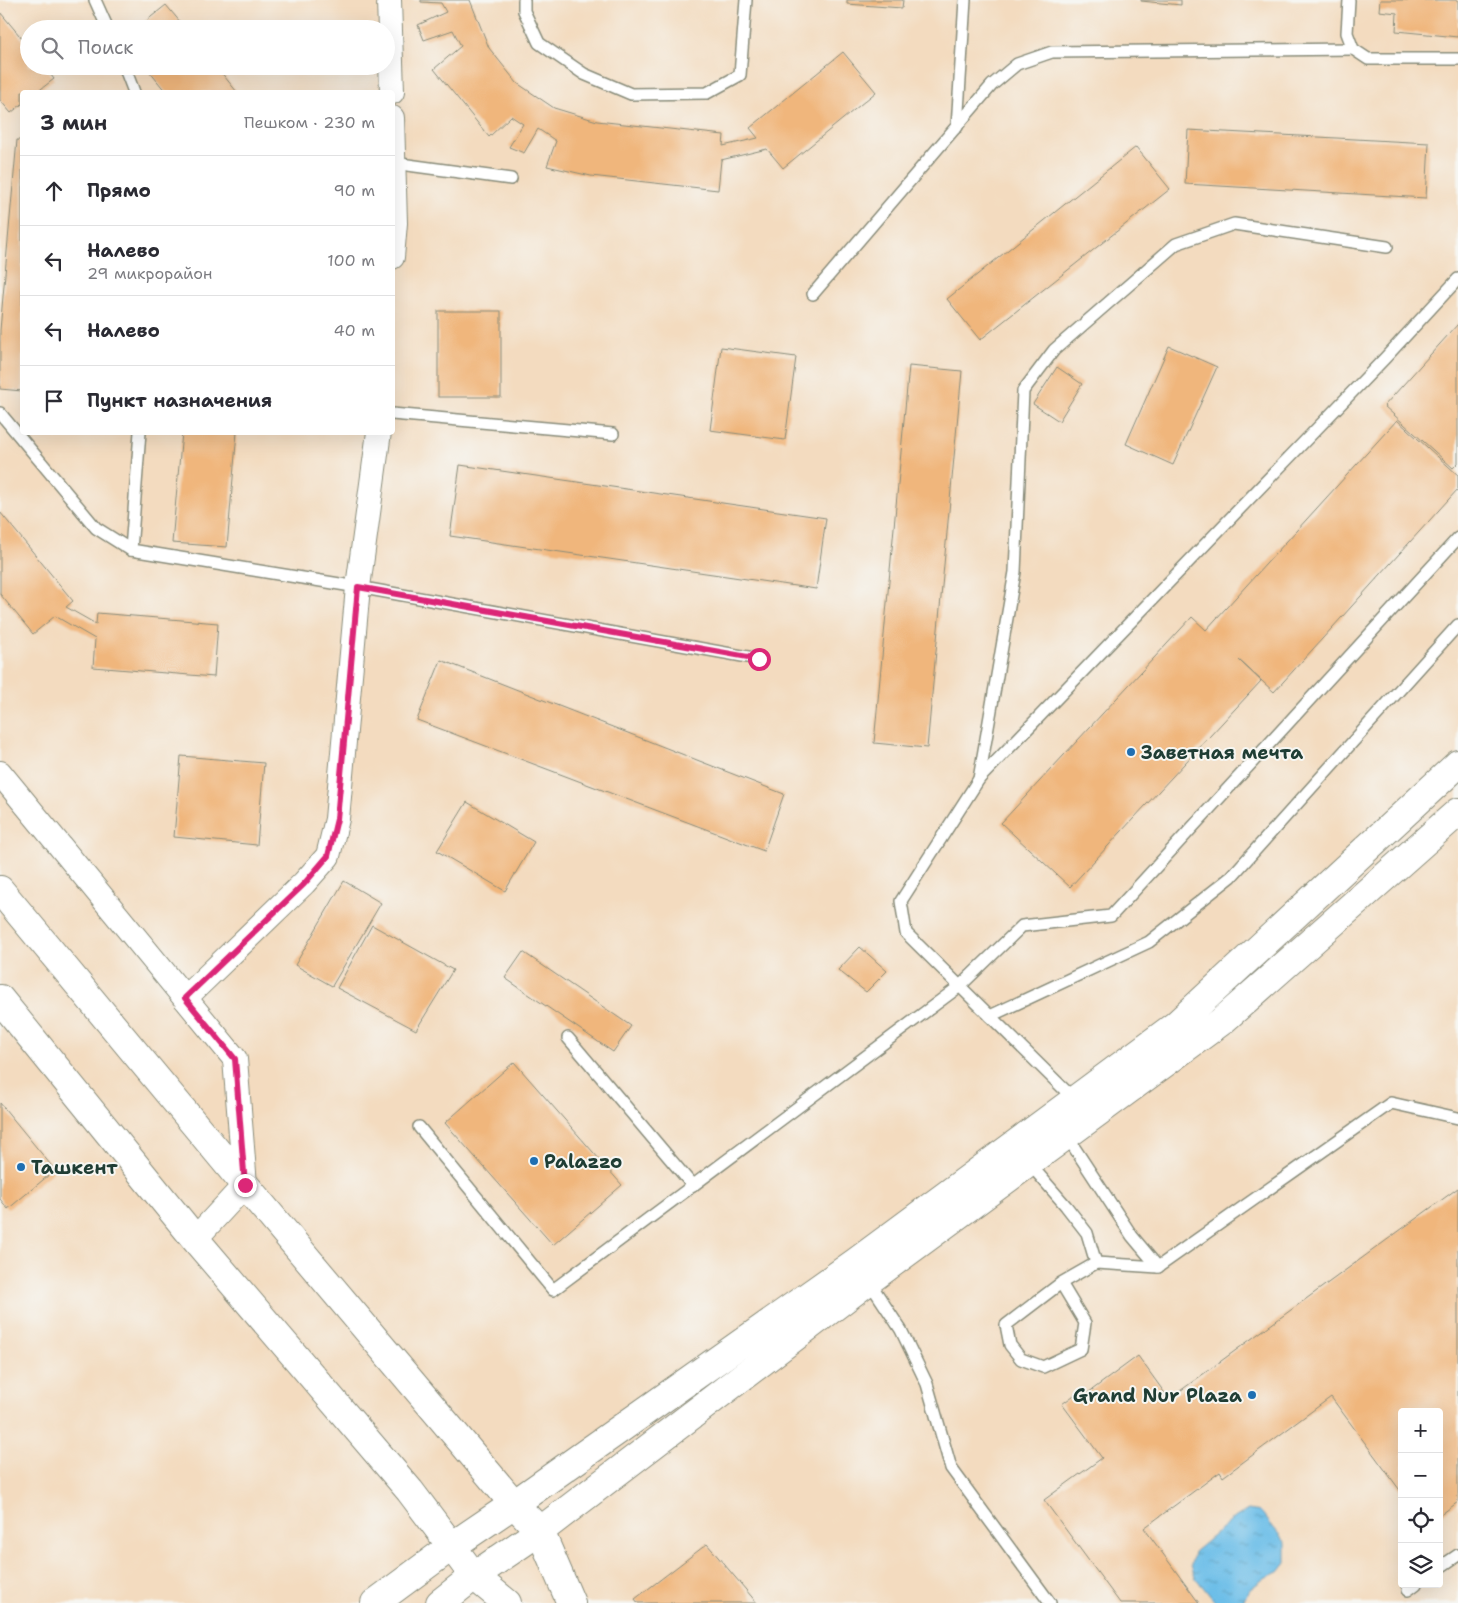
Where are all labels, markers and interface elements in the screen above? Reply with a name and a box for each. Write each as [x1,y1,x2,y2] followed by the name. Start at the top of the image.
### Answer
[20,20,395,75] search box
[38,34,66,62] icon: search
[78,35,133,60] text: Поиск
[40,109,107,137] text: 3 мин
[244,112,375,133] text: Пешком · 230 m
[40,177,68,205] icon: ahead
[87,178,151,203] text: Прямо
[334,180,375,201] text: 90 m
[87,238,160,263] text: Налево
[40,247,68,275] icon: left
[327,250,375,271] text: 100 m
[87,263,212,284] text: 29 микрорайон
[40,317,68,345] icon: left
[87,318,160,343] text: Налево
[333,320,375,341] text: 40 m
[40,387,68,415] icon: arrive
[87,388,272,413] text: Пункт назначения
[748,648,771,671] route start
[1141,740,1303,765] place label: Заветная мечта
[1125,746,1137,758] marker: Заветная мечта
[544,1149,622,1174] place label: Palazzo
[31,1155,118,1180] place label: Ташкент
[528,1155,540,1167] marker: Palazzo
[15,1161,27,1173] marker: Ташкент
[234,1174,257,1197] route end
[1073,1383,1242,1408] place label: Grand Nur Plaza
[1246,1389,1258,1401] marker: Grand Nur Plaza
[1398,1408,1443,1588] map controls
[1398,1408,1443,1453] button: +
[1398,1453,1443,1498] button: −
[1398,1498,1443,1543] button: locate
[1398,1543,1443,1588] button: layers

